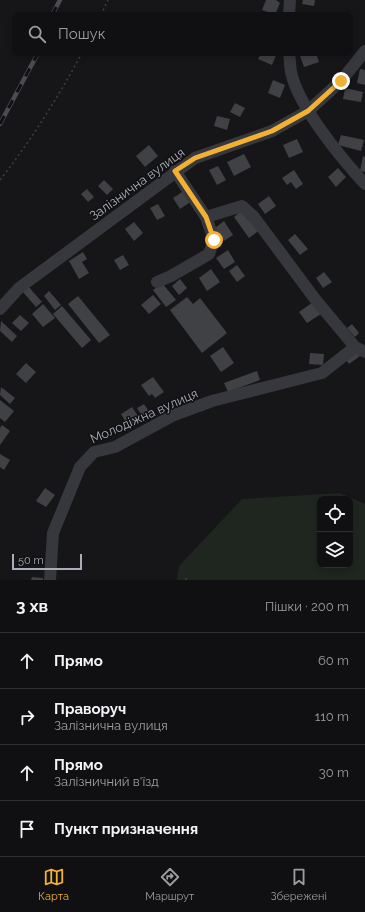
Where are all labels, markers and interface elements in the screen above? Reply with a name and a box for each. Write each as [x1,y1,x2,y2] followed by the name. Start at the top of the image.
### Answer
[12,12,353,56] search box
[26,23,48,45] icon: search
[58,25,106,43] text: Пошук
[332,72,350,90] route end
[87,144,187,224] street label: Залізнична вулиця
[205,231,223,249] route start
[88,386,200,446] street label: Молодіжна вулиця
[317,496,353,568] map controls
[317,496,353,532] button: locate
[317,532,353,568] button: layers
[12,552,82,571] scale bar
[18,554,44,567] text: 50 m
[16,596,48,616] text: 3 хв
[265,599,349,614] text: Пішки · 200 m
[16,650,38,672] icon: ahead
[54,652,103,670] text: Прямо
[318,653,349,668] text: 60 m
[54,700,126,718] text: Праворуч
[16,706,38,728] icon: right
[315,709,349,724] text: 110 m
[54,718,168,733] text: Залізнична вулиця
[54,756,103,774] text: Прямо
[16,762,38,784] icon: ahead
[319,765,349,780] text: 30 m
[54,774,159,789] text: Залізничний в'їзд
[16,818,38,840] icon: arrive
[54,820,198,838] text: Пункт призначення
[38,866,69,903] tab: Карта
[145,866,194,903] tab: Маршрут
[271,866,327,903] tab: Збережені

